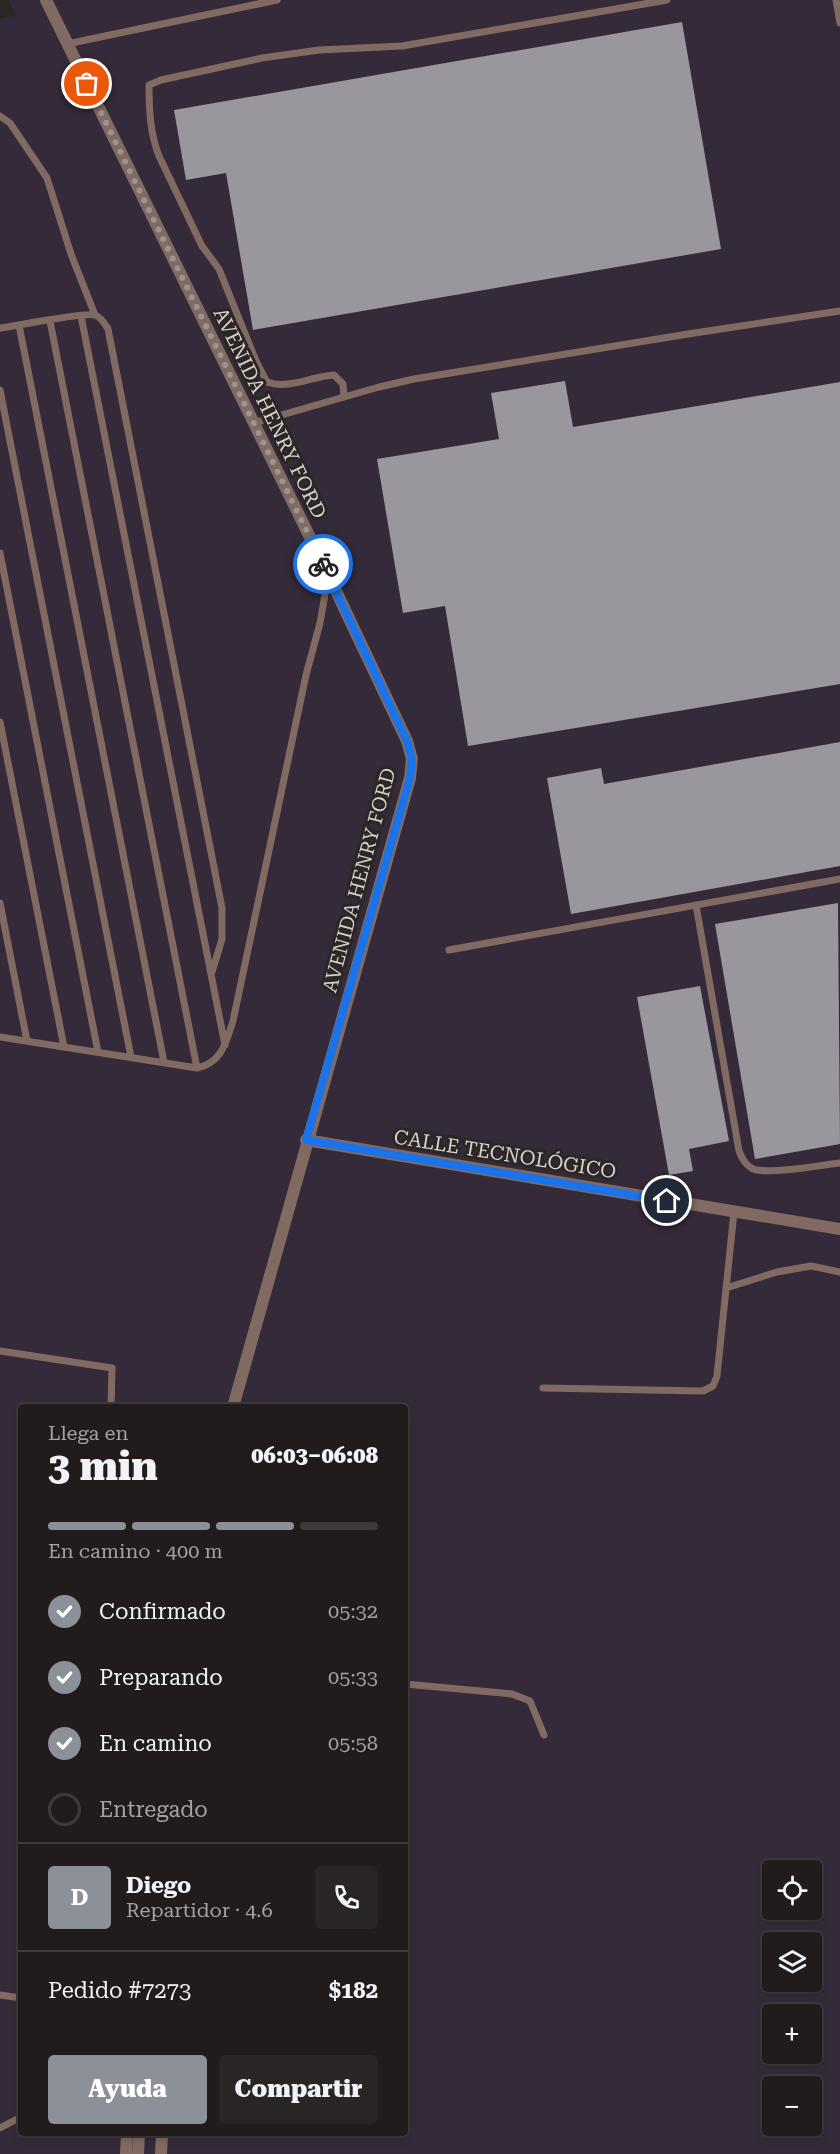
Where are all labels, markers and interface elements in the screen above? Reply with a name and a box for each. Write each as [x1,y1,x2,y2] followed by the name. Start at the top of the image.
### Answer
[61,58,112,109] pin
[70,67,103,100] icon: bag
[208,304,332,522] street label: AVENIDA HENRY FORD
[293,534,353,594] courier
[307,548,340,581] icon: bike
[317,765,401,995] street label: AVENIDA HENRY FORD
[392,1125,618,1183] street label: CALLE TECNOLÓGICO
[641,1175,692,1226] pin
[650,1184,683,1217] icon: home
[48,1421,128,1445] text: Llega en
[251,1443,378,1468] text: 06:03–06:08
[48,1444,158,1490] text: 3 min
[48,1539,223,1563] text: En camino · 400 m
[48,1595,81,1628] icon: check
[99,1599,226,1624] text: Confirmado
[328,1599,378,1623] text: 05:32
[48,1661,81,1694] icon: check
[99,1665,223,1690] text: Preparando
[328,1665,378,1689] text: 05:33
[48,1727,81,1760] icon: check
[99,1731,212,1756] text: En camino
[328,1731,378,1755] text: 05:58
[99,1797,208,1822] text: Entregado
[762,1860,822,2136] map controls
[762,1860,822,1920] button: locate
[315,1866,378,1929] button: phone
[126,1873,191,1898] text: Diego
[71,1885,88,1910] text: D
[126,1898,273,1922] text: Repartidor · 4.6
[762,1932,822,1992] button: layers
[48,1978,191,2003] text: Pedido #7273
[329,1978,378,2003] text: $182
[762,2004,822,2064] button: +
[48,2055,207,2124] button: Ayuda
[219,2055,378,2124] button: Compartir
[762,2076,822,2136] button: −

